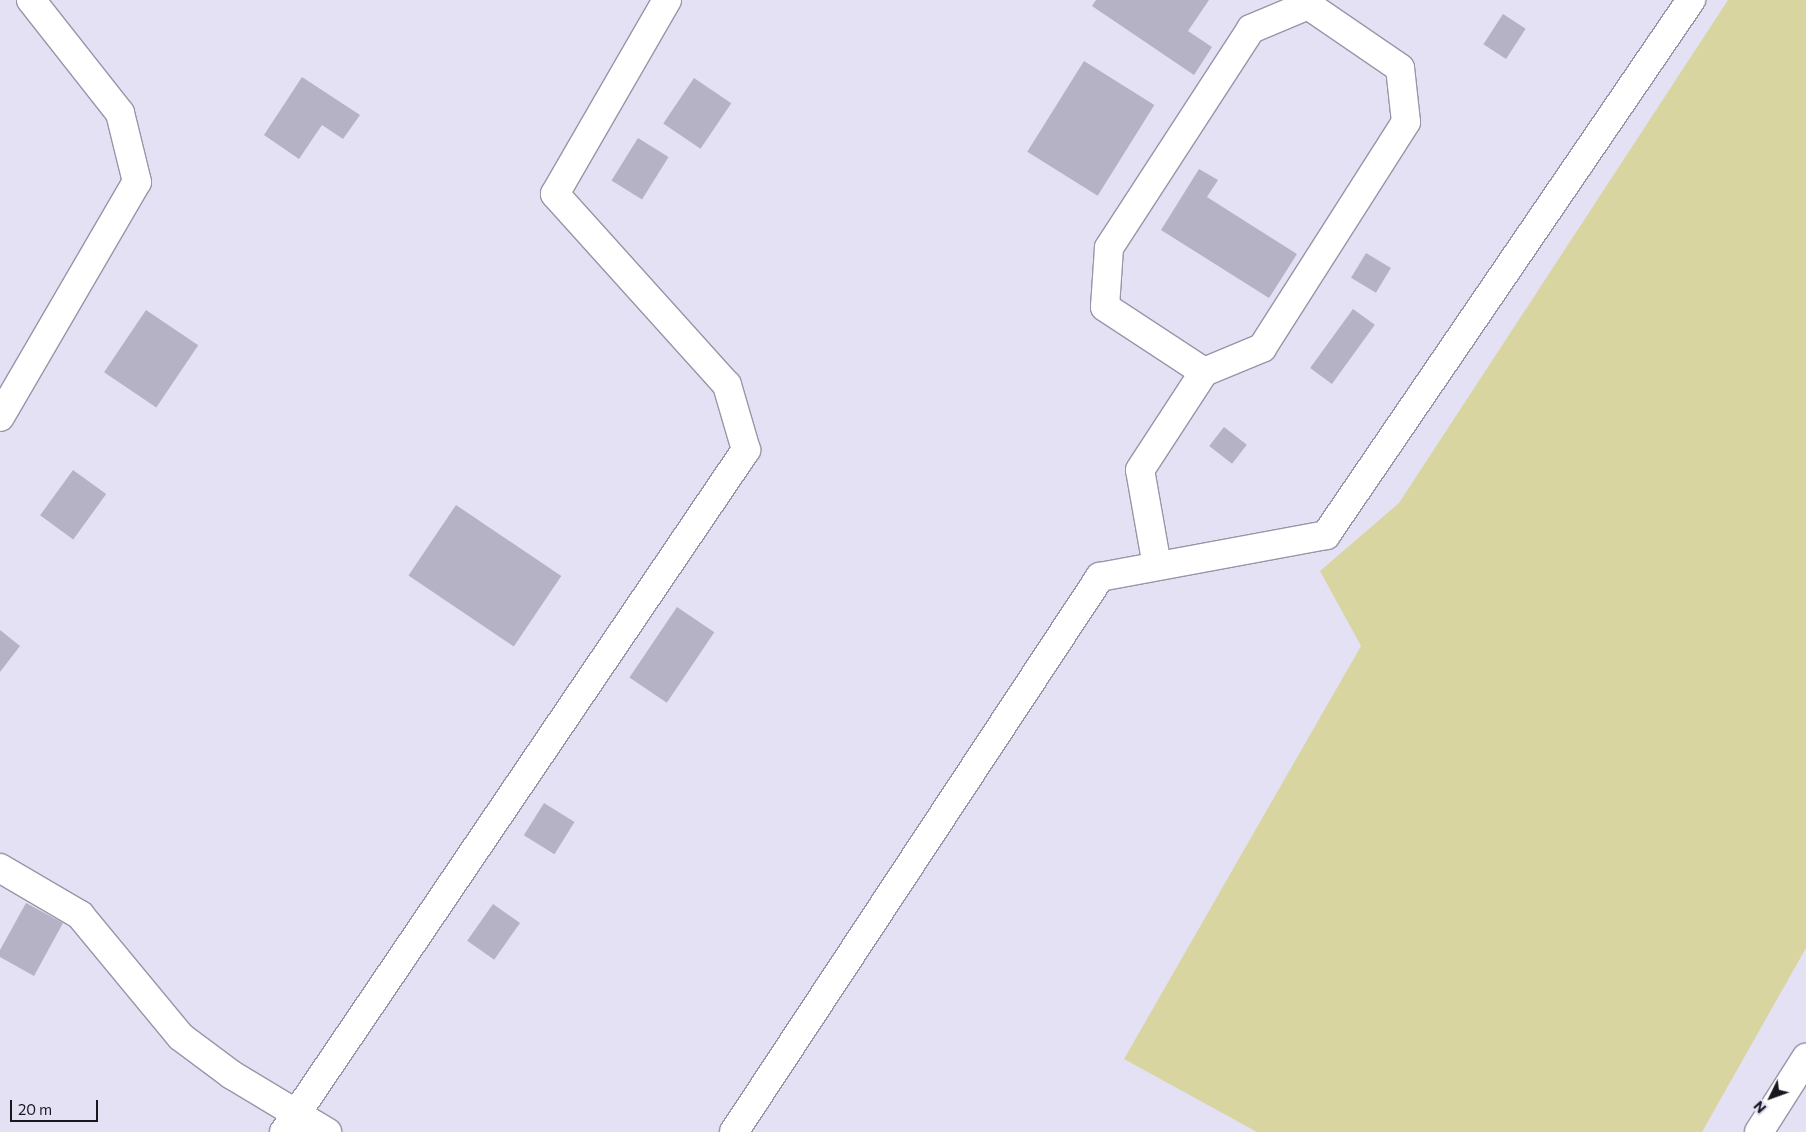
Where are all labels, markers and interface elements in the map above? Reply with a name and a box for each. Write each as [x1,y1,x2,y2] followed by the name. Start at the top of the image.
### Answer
[1746,1072,1796,1122] north arrow
[12,1090,100,1122] scale bar
[1750,1098,1769,1117] text: N
[18,1100,52,1118] text: 20 m

